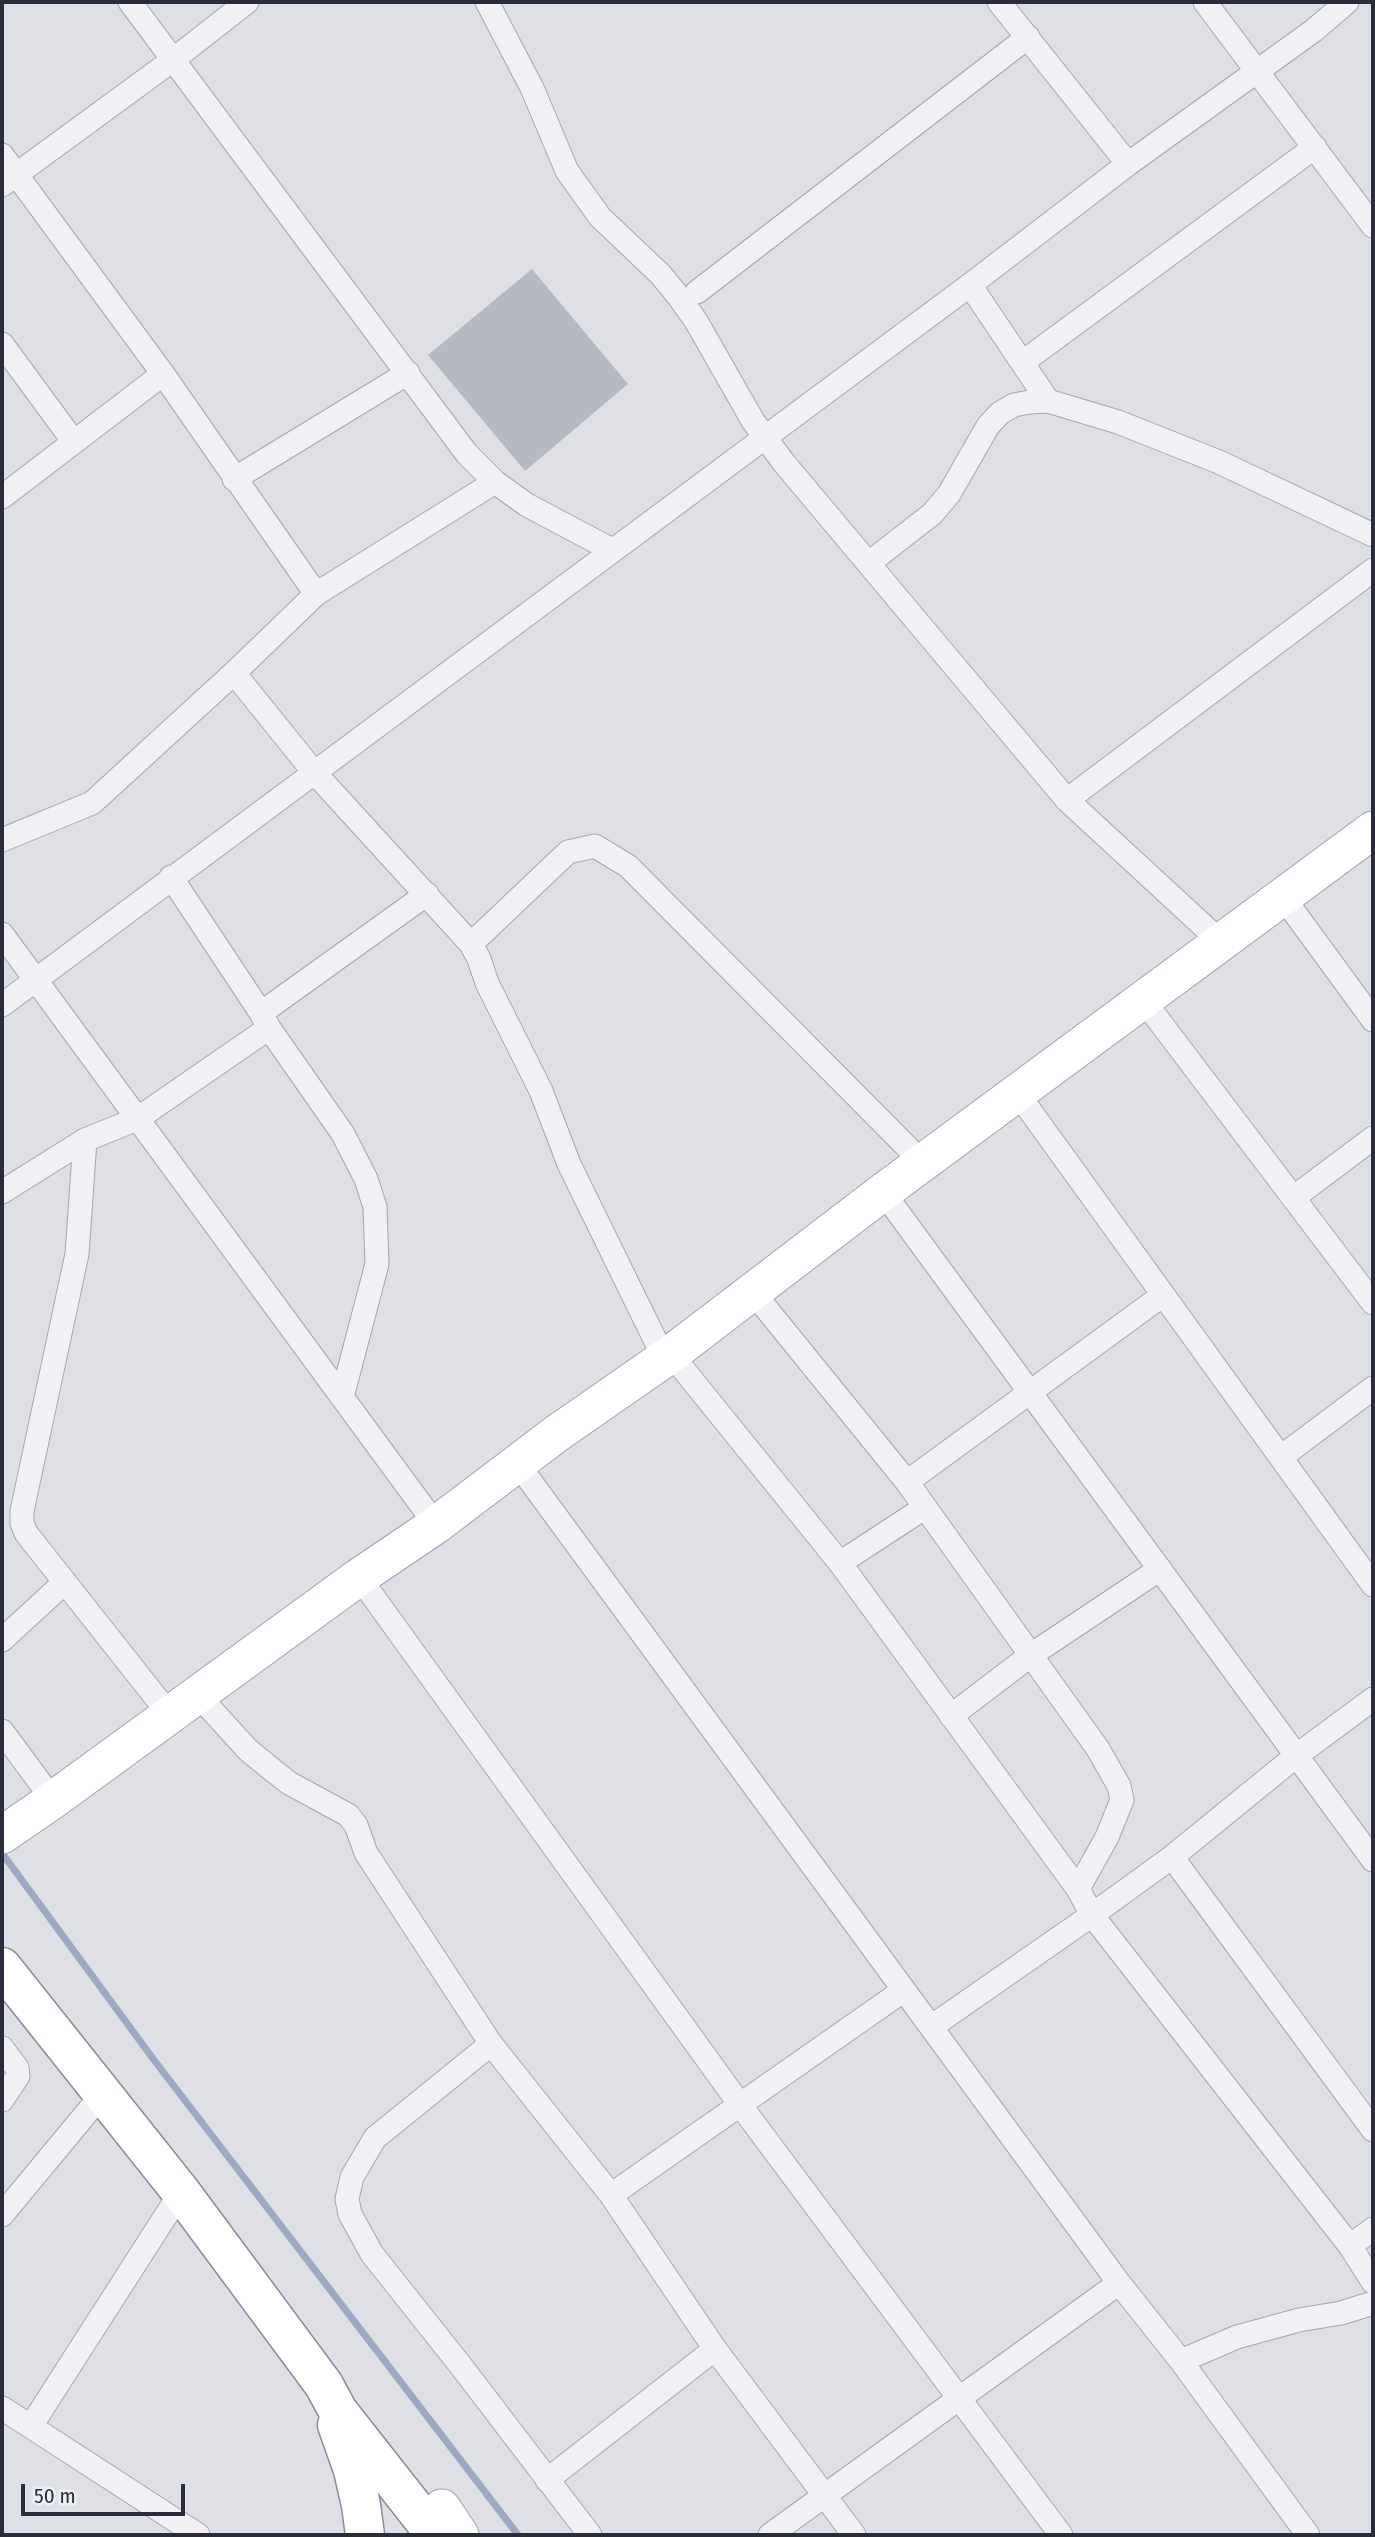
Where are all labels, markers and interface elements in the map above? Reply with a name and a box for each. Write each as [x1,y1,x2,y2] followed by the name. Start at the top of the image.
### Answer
[24,2470,189,2514] scale bar
[34,2483,76,2509] text: 50 m

